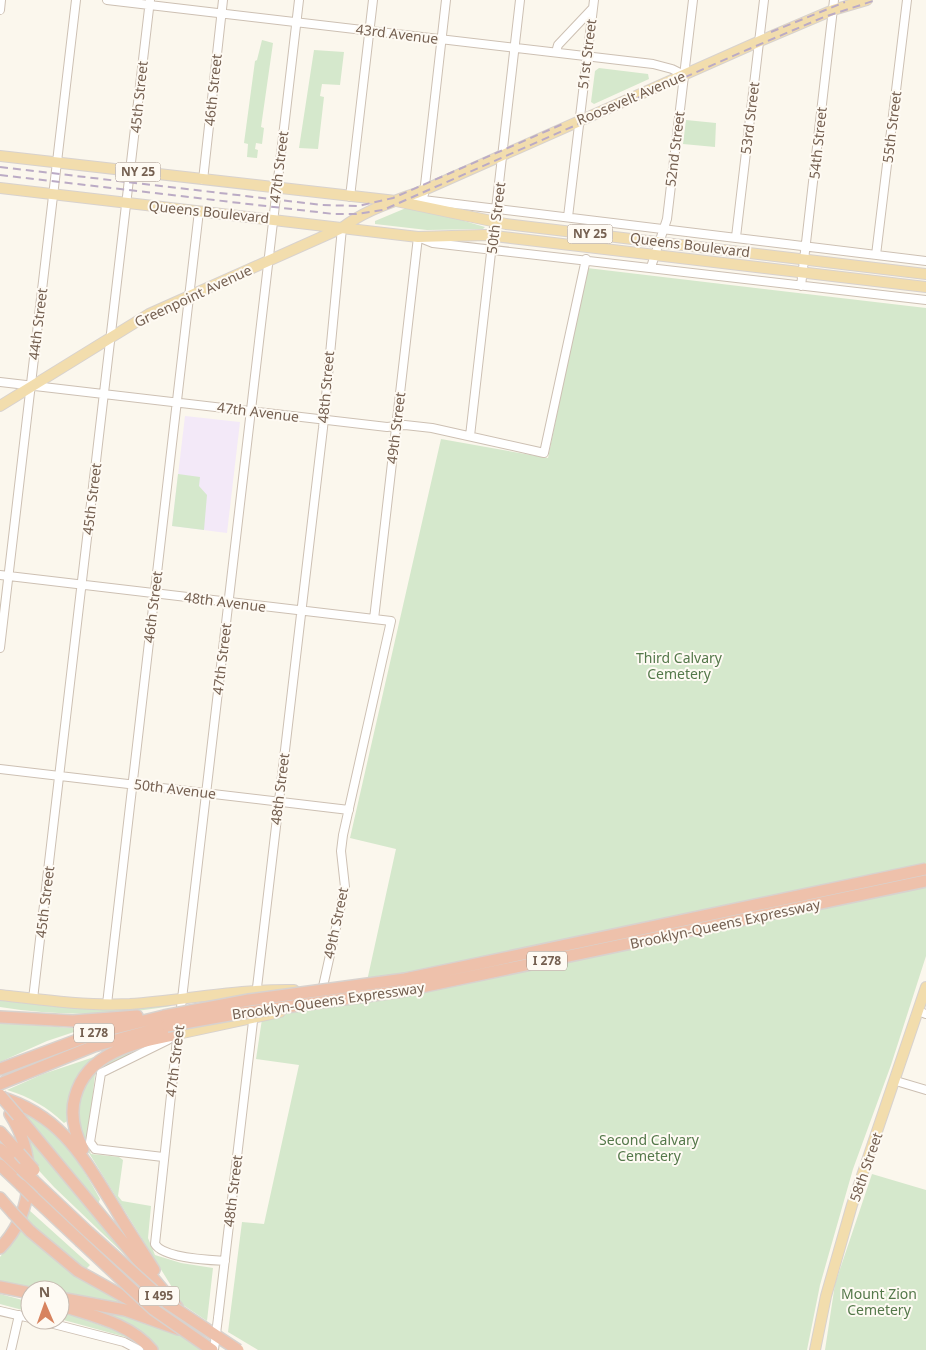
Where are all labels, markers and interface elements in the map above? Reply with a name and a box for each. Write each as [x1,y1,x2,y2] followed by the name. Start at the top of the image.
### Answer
[573,18,600,90] street label: 51st Street
[355,19,439,48] street label: 43rd Avenue
[199,53,226,127] street label: 46th Street
[125,60,152,134] street label: 45th Street
[573,66,688,129] street label: Roosevelt Avenue
[736,81,763,155] street label: 53rd Street
[878,90,905,164] street label: 55th Street
[804,106,831,180] street label: 54th Street
[660,110,689,188] street label: 52nd Street
[265,130,292,204] street label: 47th Street
[116,162,160,182] road number: NY 25
[482,181,509,255] street label: 50th Street
[148,196,270,227] street label: Queens Boulevard
[568,224,612,243] road number: NY 25
[629,228,751,261] street label: Queens Boulevard
[131,260,255,331] street label: Greenpoint Avenue
[24,287,51,361] street label: 44th Street
[313,350,338,424] street label: 48th Street
[382,391,409,465] street label: 49th Street
[216,397,300,426] street label: 47th Avenue
[78,462,105,536] street label: 45th Street
[139,570,166,644] street label: 46th Street
[183,587,267,616] street label: 48th Avenue
[208,622,235,696] street label: 47th Street
[636,648,723,683] park label: Third Calvary Cemetery
[266,752,293,826] street label: 48th Street
[133,774,217,803] street label: 50th Avenue
[31,865,58,939] street label: 45th Street
[319,885,352,960] street label: 49th Street
[628,894,823,953] street label: Brooklyn-Queens Expressway
[527,951,567,970] road number: I 278
[231,977,426,1023] street label: Brooklyn-Queens Expressway
[74,1024,114,1042] road number: I 278
[161,1024,188,1098] street label: 47th Street
[845,1129,886,1204] street label: 58th Street
[599,1130,700,1165] park label: Second Calvary Cemetery
[219,1154,246,1228] street label: 48th Street
[20,1280,70,1330] north arrow
[39,1282,51,1301] text: N
[841,1284,917,1319] park label: Mount Zion Cemetery
[139,1286,179,1305] road number: I 495

